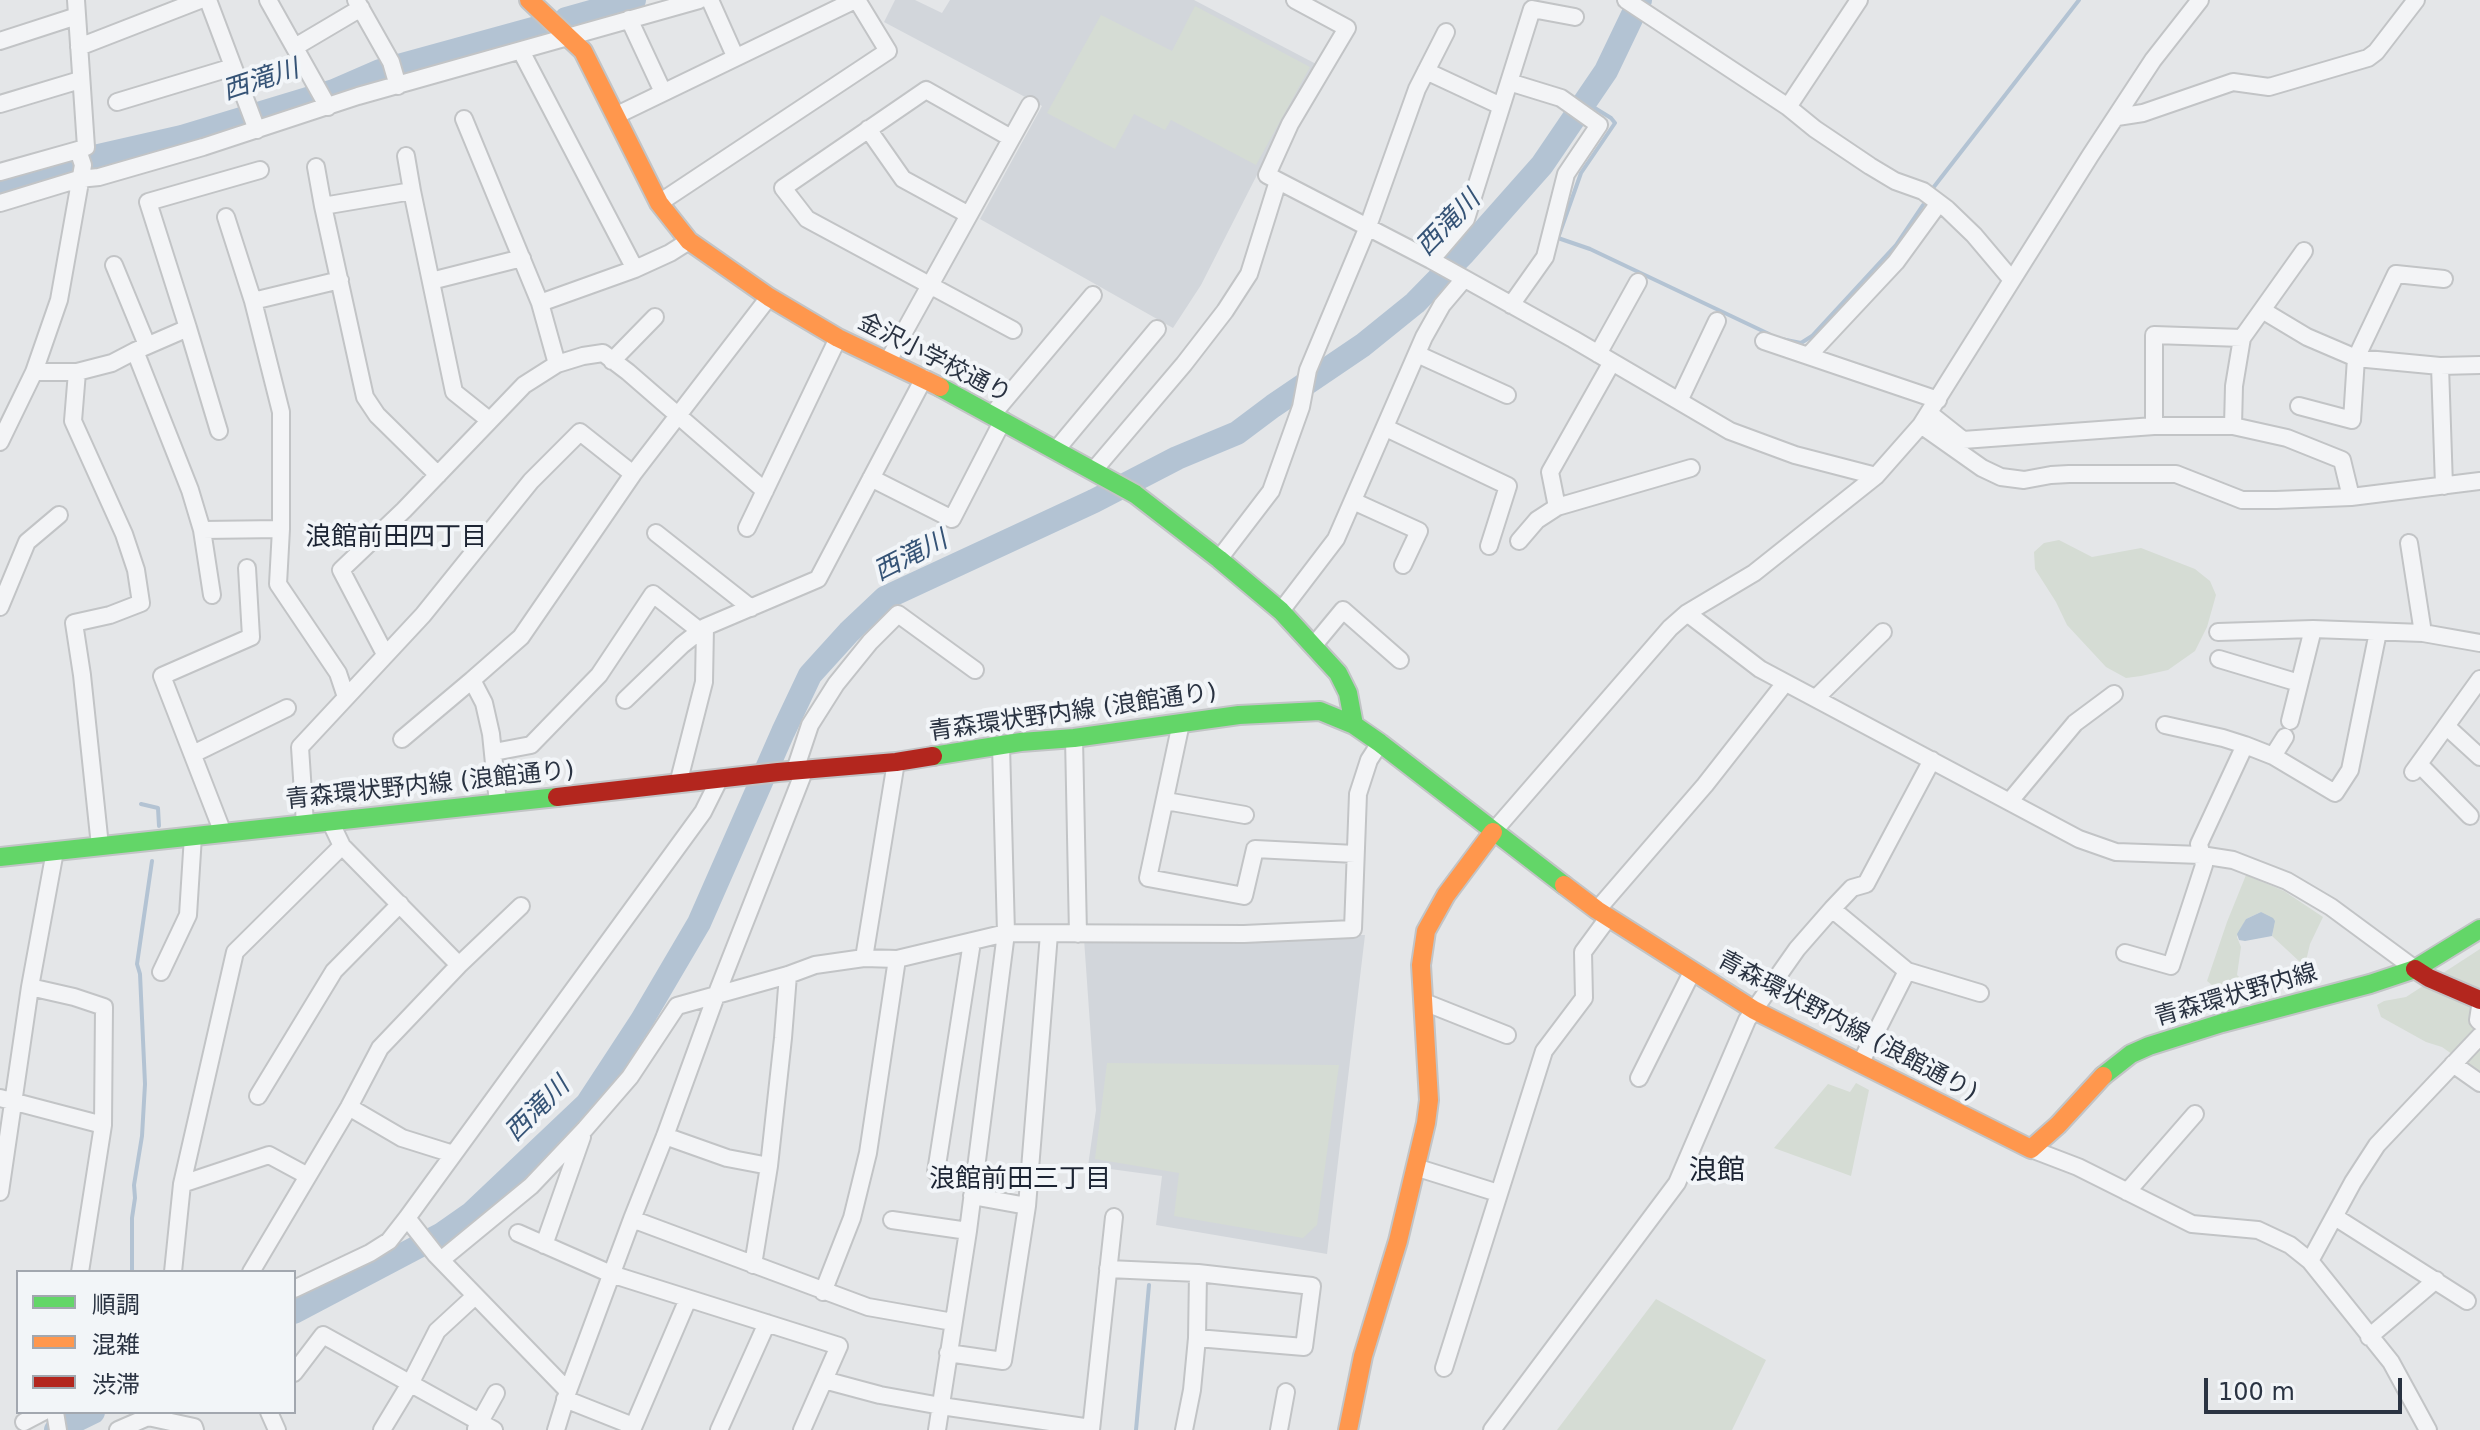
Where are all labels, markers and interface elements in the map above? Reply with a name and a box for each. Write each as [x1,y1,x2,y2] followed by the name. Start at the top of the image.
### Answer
[219,54,303,108] water label: 西滝川
[1411,185,1487,263] water label: 西滝川
[853,308,1015,410] street label: 金沢小学校通り
[305,522,487,554] district label: 浪館前田四丁目
[869,525,953,589] water label: 西滝川
[927,679,1219,747] street label: 青森環状野内線 (浪館通り)
[284,757,576,815] street label: 青森環状野内線 (浪館通り)
[1712,946,1982,1108] street label: 青森環状野内線 (浪館通り)
[2151,959,2321,1033] street label: 青森環状野内線
[499,1071,577,1149] water label: 西滝川
[1689,1155,1745,1189] district label: 浪館
[929,1164,1111,1196] district label: 浪館前田三丁目
[16,1270,296,1414] legend
[92,1291,140,1319] text: 順調
[92,1331,140,1359] text: 混雑
[2208,1362,2406,1412] scale bar
[92,1371,140,1399] text: 渋滞
[2218,1378,2295,1406] text: 100 m

